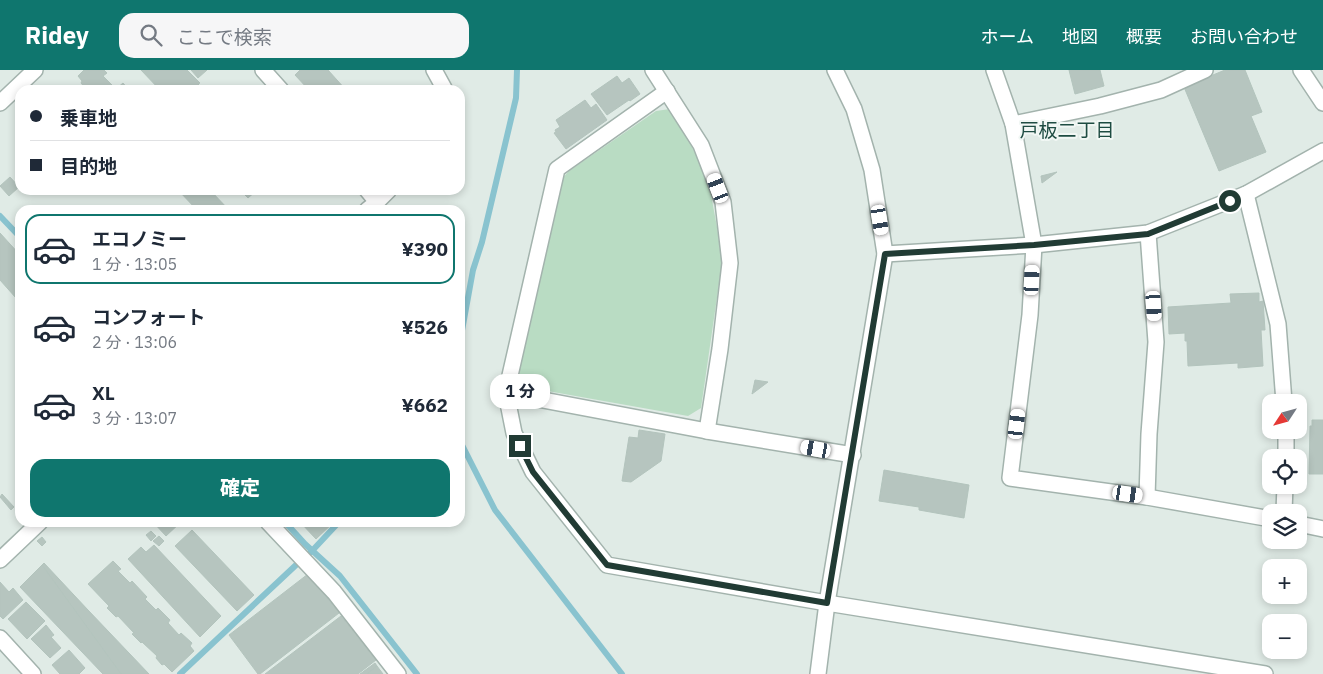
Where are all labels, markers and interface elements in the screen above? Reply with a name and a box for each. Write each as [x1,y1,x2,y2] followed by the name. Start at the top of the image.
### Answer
[119,13,469,58] search box
[25,19,89,51] text: Ridey
[137,21,165,49] icon: search
[177,25,272,49] text: ここで検索
[981,25,1034,48] text: ホーム
[1062,25,1098,48] text: 地図
[1126,25,1162,48] text: 概要
[1190,25,1298,48] text: お問い合わせ
[60,106,117,130] text: 乗車地
[1019,118,1115,142] district label: 戸板二丁目
[60,154,117,178] text: 目的地
[705,171,730,205] car
[1219,190,1241,212] route start
[870,204,889,236] car
[32,227,77,272] icon: car
[92,227,187,251] text: エコノミー
[401,237,448,261] text: ¥390
[92,254,177,274] text: 1 分 · 13:05
[1023,265,1040,295] car
[1145,291,1162,321] car
[32,305,77,350] icon: car
[92,305,205,329] text: コンフォート
[401,315,448,339] text: ¥526
[92,332,177,352] text: 2 分 · 13:06
[490,374,550,408] callout: 1 分
[92,381,115,405] text: XL
[505,381,535,401] text: 1 分
[32,383,77,428] icon: car
[401,393,448,417] text: ¥662
[1262,394,1308,439] north arrow
[1262,394,1307,659] map controls
[92,408,177,428] text: 3 分 · 13:07
[1007,408,1026,440] car
[509,435,531,457] route end
[799,439,832,459] car
[1262,449,1307,494] button: locate
[30,459,450,517] button: 確定
[1112,484,1143,504] car
[1262,504,1307,549] button: layers
[1262,559,1307,604] button: +
[1262,614,1307,659] button: −

